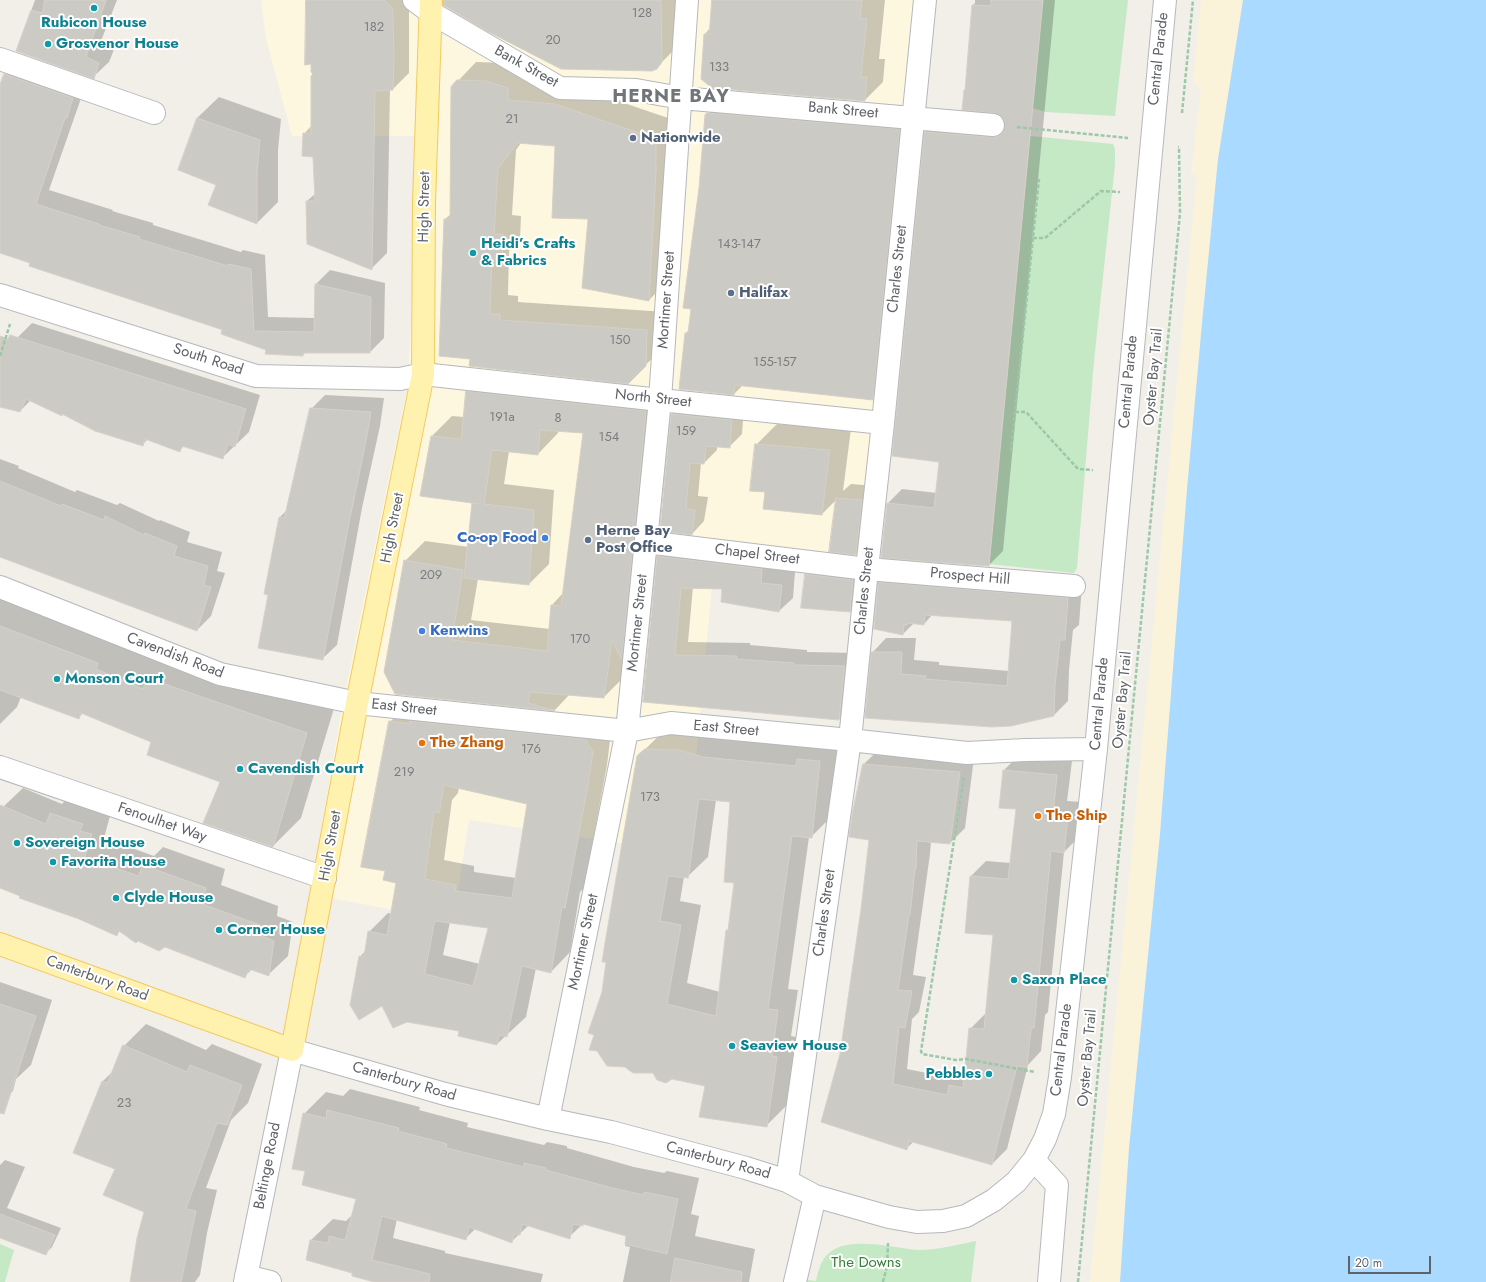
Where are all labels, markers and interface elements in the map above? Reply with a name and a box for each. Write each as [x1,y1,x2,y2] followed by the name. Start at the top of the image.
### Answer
[89,3,99,13] marker: Rubicon House
[632,6,652,22] house number: 128
[1145,12,1173,106] street label: Central Parade
[41,14,147,32] place label: Rubicon House
[364,20,384,36] house number: 182
[545,33,561,49] house number: 20
[56,35,179,53] place label: Grosvenor House
[43,39,53,49] marker: Grosvenor House
[491,42,561,92] street label: Bank Street
[709,60,729,76] house number: 133
[612,86,730,108] district label: HERNE BAY
[807,99,879,123] street label: Bank Street
[505,112,519,128] house number: 21
[641,129,721,147] place label: Nationwide
[628,133,638,143] marker: Nationwide
[415,171,435,243] street label: High Street
[884,224,912,314] street label: Charles Street
[481,235,575,270] place label: Heidi’s Crafts & Fabrics
[717,237,761,253] house number: 143-147
[468,248,478,258] marker: Heidi’s Crafts & Fabrics
[655,251,679,349] street label: Mortimer Street
[739,284,788,302] place label: Halifax
[726,288,736,298] marker: Halifax
[1141,328,1167,426] street label: Oyster Bay Trail
[610,333,630,349] house number: 150
[1116,335,1142,429] street label: Central Parade
[171,340,245,380] street label: South Road
[753,355,797,371] house number: 155-157
[614,386,692,412] street label: North Street
[489,410,515,426] house number: 191a
[554,411,562,427] house number: 8
[676,424,696,440] house number: 159
[599,430,619,446] house number: 154
[377,491,409,565] street label: High Street
[596,522,673,557] place label: Herne Bay Post Office
[457,529,537,547] place label: Co-op Food
[540,533,550,543] marker: Co-op Food
[583,535,593,545] marker: Herne Bay Post Office
[714,541,800,569] street label: Chapel Street
[851,546,879,636] street label: Charles Street
[929,565,1011,589] street label: Prospect Hill
[420,568,442,584] house number: 209
[624,573,652,673] street label: Mortimer Street
[430,622,488,640] place label: Kenwins
[417,626,427,636] marker: Kenwins
[124,629,226,683] street label: Cavendish Road
[570,632,590,648] house number: 170
[1110,651,1136,749] street label: Oyster Bay Trail
[1087,657,1113,751] street label: Central Parade
[65,670,164,688] place label: Monson Court
[52,674,62,684] marker: Monson Court
[371,696,437,720] street label: East Street
[693,717,759,741] street label: East Street
[430,734,504,752] place label: The Zhang
[417,738,427,748] marker: The Zhang
[521,742,541,758] house number: 176
[248,760,364,778] place label: Cavendish Court
[235,764,245,774] marker: Cavendish Court
[394,765,414,781] house number: 219
[640,790,660,806] house number: 173
[115,799,209,847] street label: Fenoulhet Way
[1046,807,1107,825] place label: The Ship
[316,809,346,883] street label: High Street
[1033,811,1043,821] marker: The Ship
[25,834,145,852] place label: Sovereign House
[12,838,22,848] marker: Sovereign House
[61,853,166,871] place label: Favorita House
[48,857,58,867] marker: Favorita House
[810,868,840,958] street label: Charles Street
[124,889,213,907] place label: Clyde House
[565,892,603,992] street label: Mortimer Street
[111,893,121,903] marker: Clyde House
[227,921,325,939] place label: Corner House
[214,925,224,935] marker: Corner House
[44,952,150,1006] street label: Canterbury Road
[1022,971,1107,989] place label: Saxon Place
[1009,975,1019,985] marker: Saxon Place
[1047,1003,1077,1097] street label: Central Parade
[1075,1009,1101,1107] street label: Oyster Bay Trail
[740,1037,847,1055] place label: Seaview House
[727,1041,737,1051] marker: Seaview House
[350,1059,458,1105] street label: Canterbury Road
[926,1065,981,1083] place label: Pebbles
[984,1069,994,1079] marker: Pebbles
[117,1096,131,1112] house number: 23
[251,1121,285,1211] street label: Beltinge Road
[664,1138,772,1184] street label: Canterbury Road
[1350,1248,1433,1274] scale bar
[831,1254,901,1272] park label: The Downs
[1355,1254,1382,1272] text: 20 m

